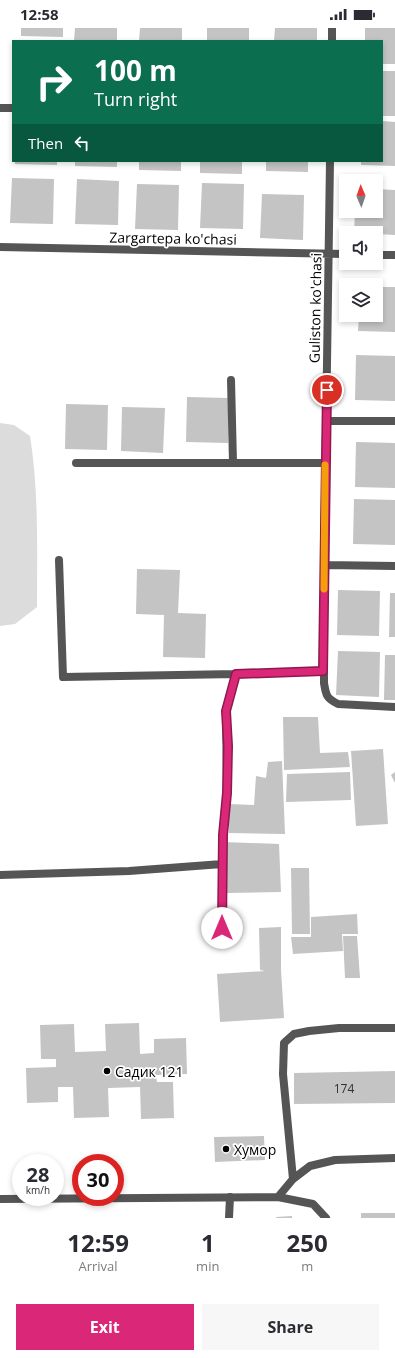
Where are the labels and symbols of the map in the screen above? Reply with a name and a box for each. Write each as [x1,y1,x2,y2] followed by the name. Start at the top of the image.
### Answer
[339,174,383,218] north arrow
[109,227,237,249] street label: Zargartepa ko'chasi
[305,253,325,363] street label: Guliston ko'chasi
[310,373,344,407] pin
[201,907,243,949] position arrow
[115,1062,183,1081] place label: Садик 121
[102,1066,112,1076] marker: Садик 121
[334,1080,354,1097] house number: 174
[234,1140,276,1159] place label: Хумор
[221,1144,231,1154] marker: Хумор
[72,1154,124,1206] speed limit sign: 30

